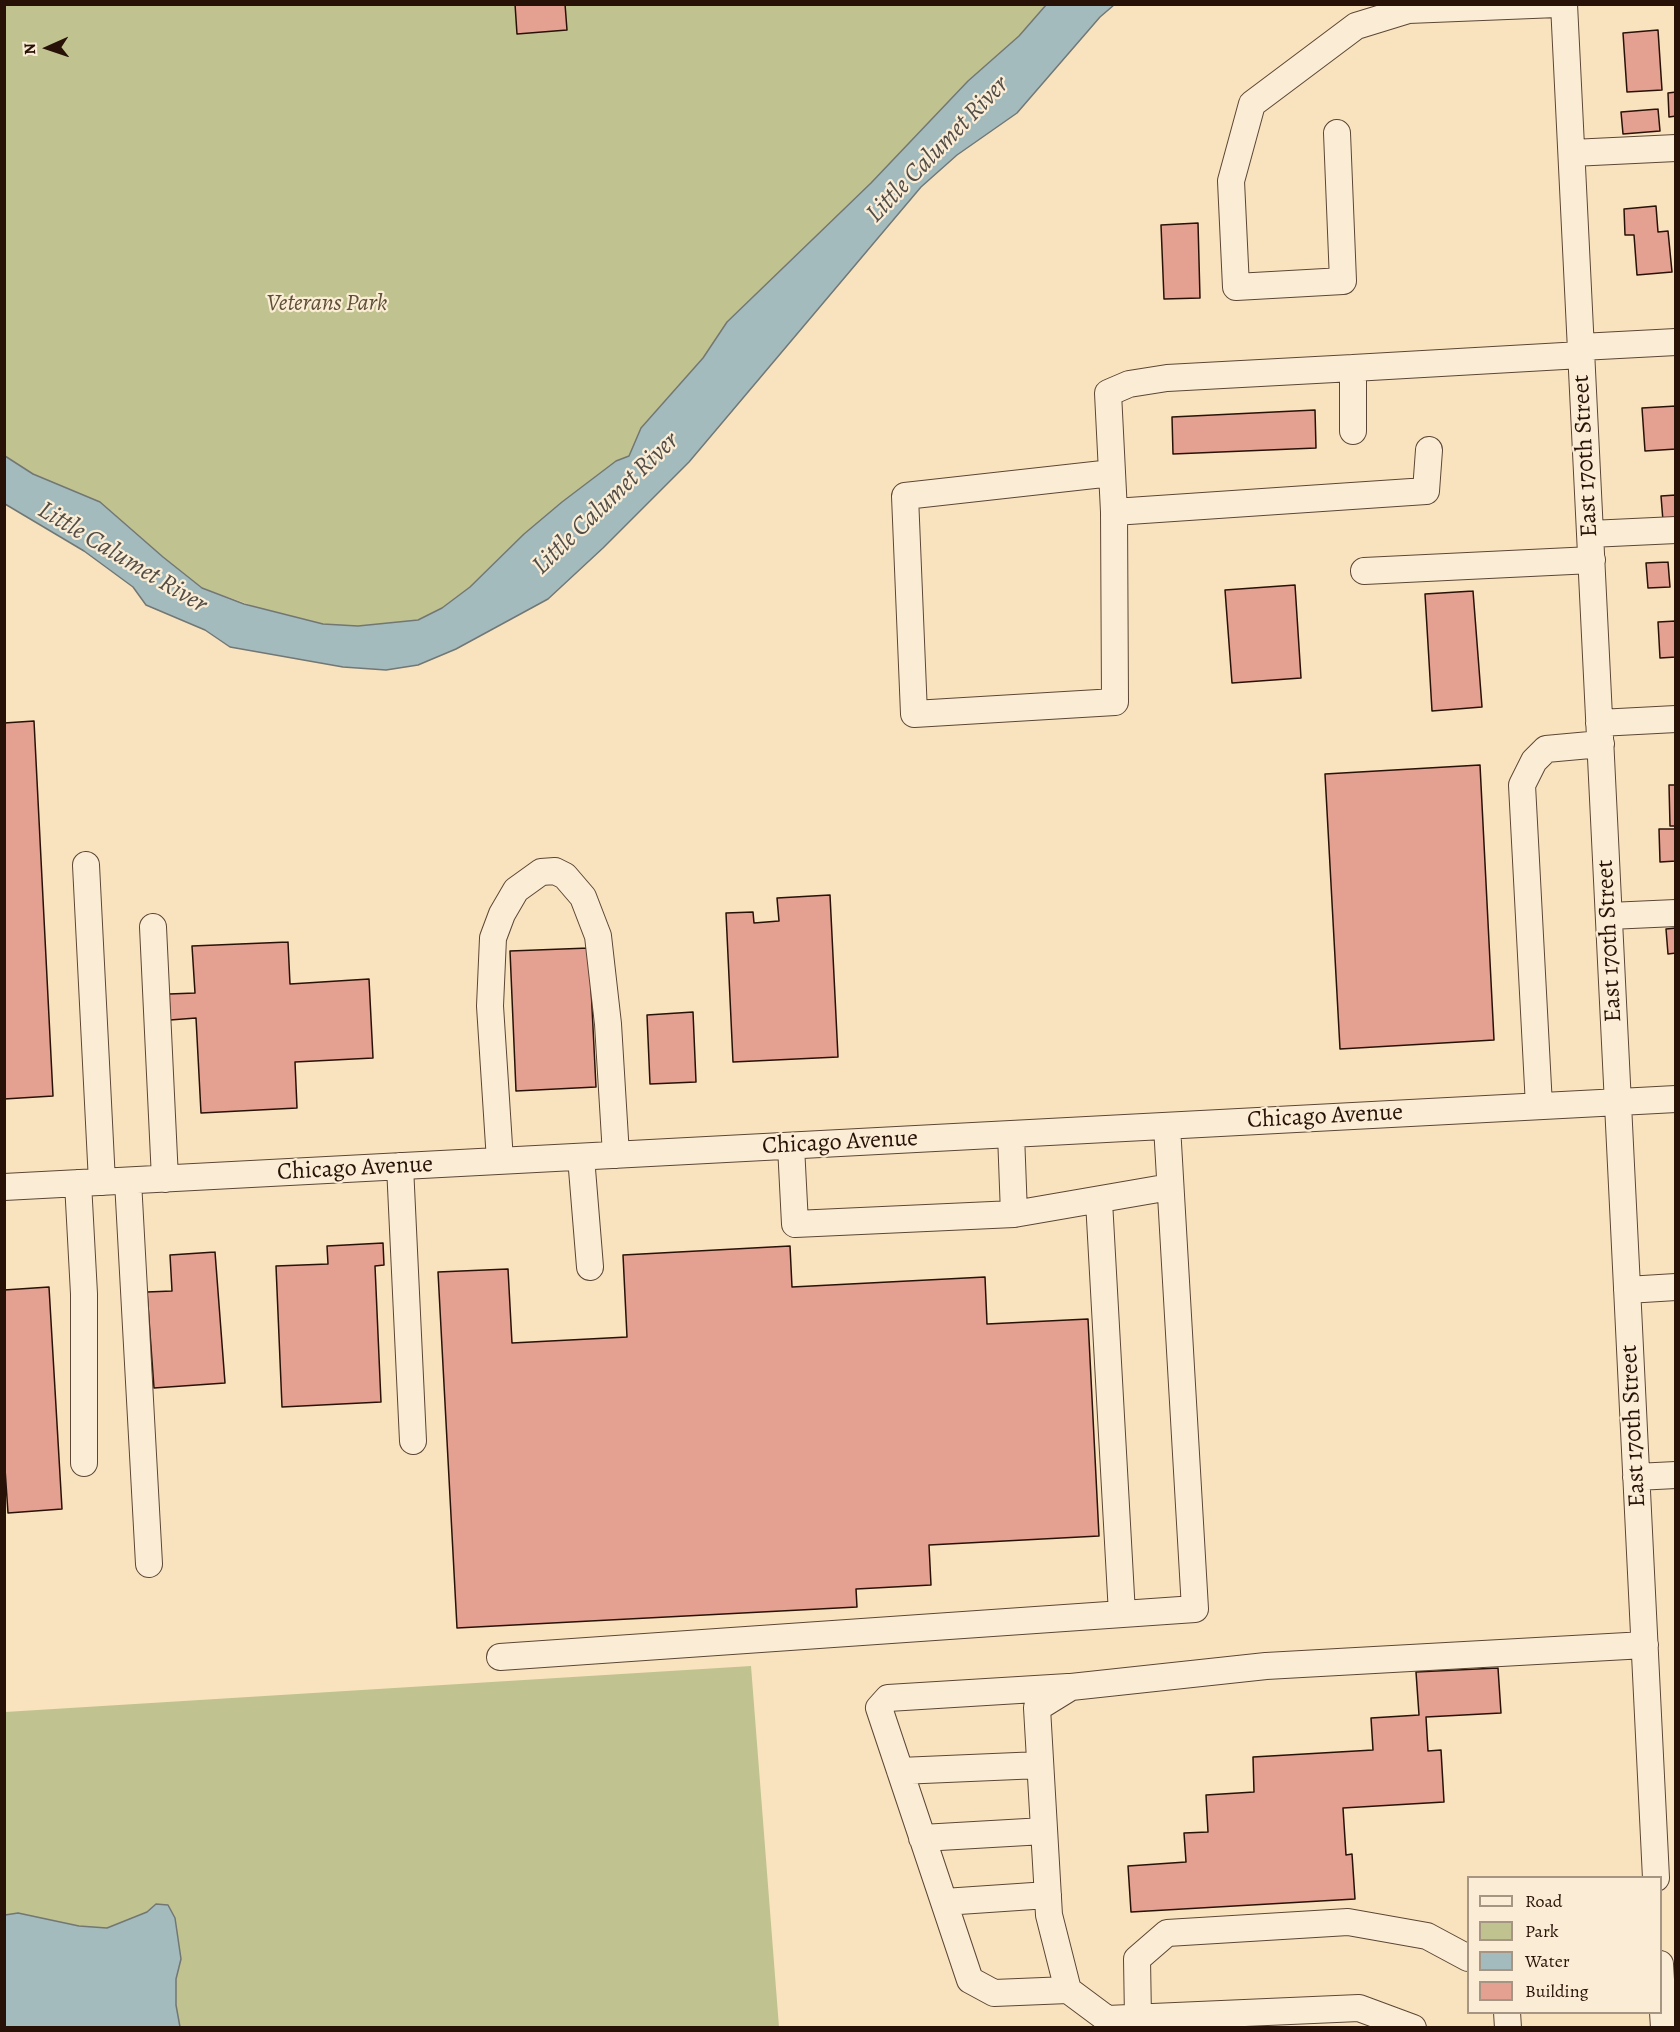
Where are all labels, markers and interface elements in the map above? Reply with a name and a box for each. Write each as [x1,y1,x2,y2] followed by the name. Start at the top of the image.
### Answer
[18,18,78,78] north arrow
[19,43,41,55] text: N
[860,70,1016,230] water label: Little Calumet River
[267,290,387,318] park label: Veterans Park
[1567,374,1605,538] street label: East 170th Street
[526,426,686,582] water label: Little Calumet River
[32,495,212,621] water label: Little Calumet River
[1591,859,1629,1023] street label: East 170th Street
[1246,1099,1404,1135] street label: Chicago Avenue
[761,1125,919,1161] street label: Chicago Avenue
[276,1151,434,1187] street label: Chicago Avenue
[1615,1344,1653,1508] street label: East 170th Street
[1467,1876,1662,2014] legend
[1525,1889,1562,1913] text: Road
[1525,1919,1559,1943] text: Park
[1525,1949,1570,1973] text: Water
[1525,1979,1589,2003] text: Building

